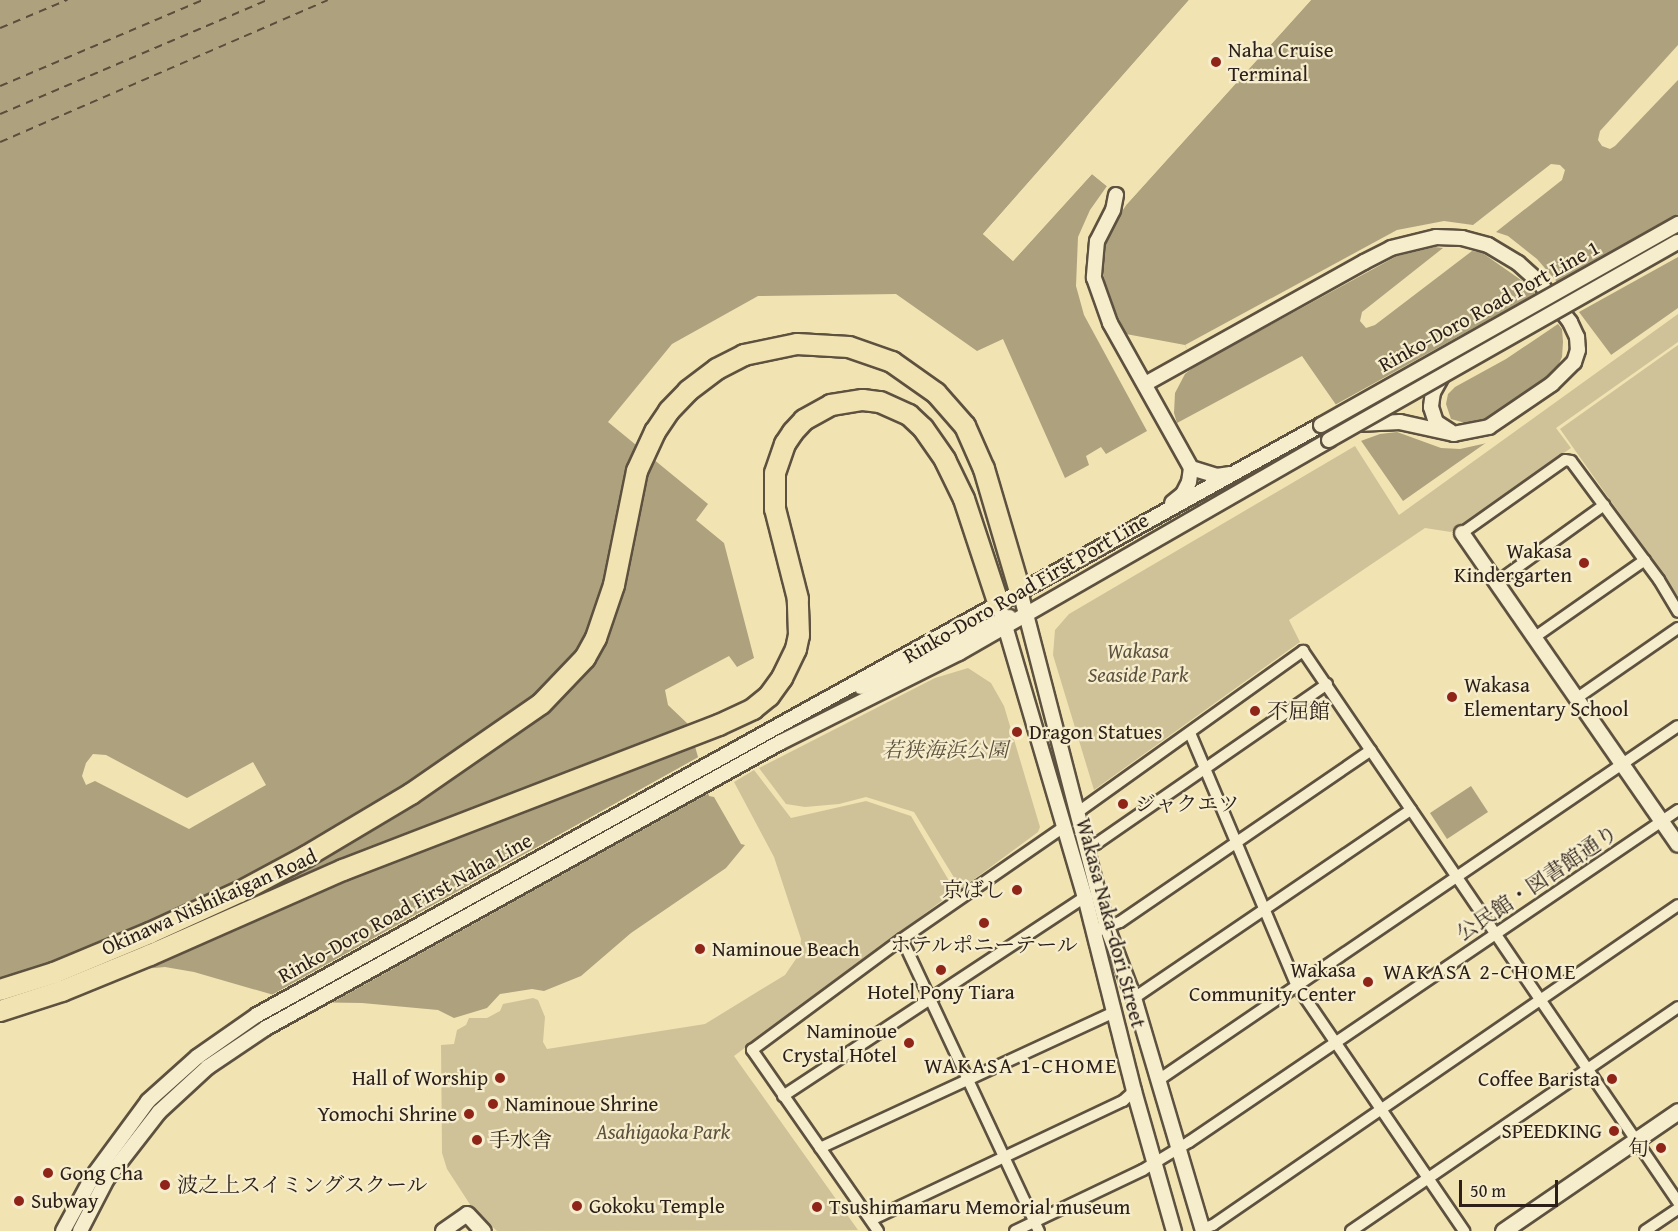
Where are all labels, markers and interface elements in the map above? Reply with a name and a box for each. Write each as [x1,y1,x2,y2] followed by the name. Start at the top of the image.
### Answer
[1228,37,1334,87] place label: Naha Cruise Terminal
[1209,55,1223,69] marker: Naha Cruise Terminal
[1374,235,1604,377] street label: Rinko-Doro Road Port Line 1
[899,507,1153,669] street label: Rinko-Doro Road First Port Line
[1454,538,1572,588] place label: Wakasa Kindergarten
[1577,556,1591,570] marker: Wakasa Kindergarten
[1088,638,1188,688] park label: Wakasa Seaside Park
[1464,672,1629,722] place label: Wakasa Elementary School
[1445,690,1459,704] marker: Wakasa Elementary School
[1267,698,1330,724] place label: 不屈館
[1248,704,1262,718] marker: 不屈館
[1029,719,1162,745] place label: Dragon Statues
[1010,725,1024,739] marker: Dragon Statues
[882,737,1008,763] park label: 若狭海浜公園
[1135,791,1240,817] place label: ジャクエツ
[1116,797,1130,811] marker: ジャクエツ
[1071,815,1151,1031] street label: Wakasa Naka-dori Street
[1452,820,1622,946] street label: 公民館・図書館通り
[274,828,536,988] street label: Rinko-Doro Road First Naha Line
[98,843,320,961] street label: Okinawa Nishikaigan Road
[942,877,1005,903] place label: 京ばし
[1010,883,1024,897] marker: 京ばし
[977,916,991,930] marker: ホテルポニーテール
[890,932,1078,958] place label: ホテルポニーテール
[712,936,860,962] place label: Naminoue Beach
[693,942,707,956] marker: Naminoue Beach
[1189,957,1356,1007] place label: Wakasa Community Center
[1383,959,1577,985] district label: WAKASA 2-CHOME
[934,963,948,977] marker: Hotel Pony Tiara
[1361,975,1375,989] marker: Wakasa Community Center
[867,979,1015,1005] place label: Hotel Pony Tiara
[782,1018,897,1068] place label: Naminoue Crystal Hotel
[902,1036,916,1050] marker: Naminoue Crystal Hotel
[924,1053,1118,1079] district label: WAKASA 1-CHOME
[352,1065,488,1091] place label: Hall of Worship
[1478,1066,1600,1092] place label: Coffee Barista
[493,1071,507,1085] marker: Hall of Worship
[1605,1072,1619,1086] marker: Coffee Barista
[505,1091,658,1117] place label: Naminoue Shrine
[486,1097,500,1111] marker: Naminoue Shrine
[317,1101,457,1127] place label: Yomochi Shrine
[462,1107,476,1121] marker: Yomochi Shrine
[1501,1118,1602,1144] place label: SPEEDKING
[596,1119,730,1145] park label: Asahigaoka Park
[1607,1124,1621,1138] marker: SPEEDKING
[489,1127,552,1153] place label: 手水舎
[470,1133,484,1147] marker: 手水舎
[1628,1135,1649,1161] place label: 旬
[1654,1141,1668,1155] marker: 旬
[60,1160,143,1186] place label: Gong Cha
[41,1166,55,1180] marker: Gong Cha
[1462,1168,1561,1206] scale bar
[177,1172,429,1198] place label: 波之上スイミングスクール
[1470,1177,1506,1204] text: 50 m
[158,1178,172,1192] marker: 波之上スイミングスクール
[31,1188,98,1214] place label: Subway
[589,1193,725,1219] place label: Gokoku Temple
[12,1194,26,1208] marker: Subway
[829,1194,1130,1220] place label: Tsushimamaru Memorial museum
[570,1199,584,1213] marker: Gokoku Temple
[810,1200,824,1214] marker: Tsushimamaru Memorial museum

